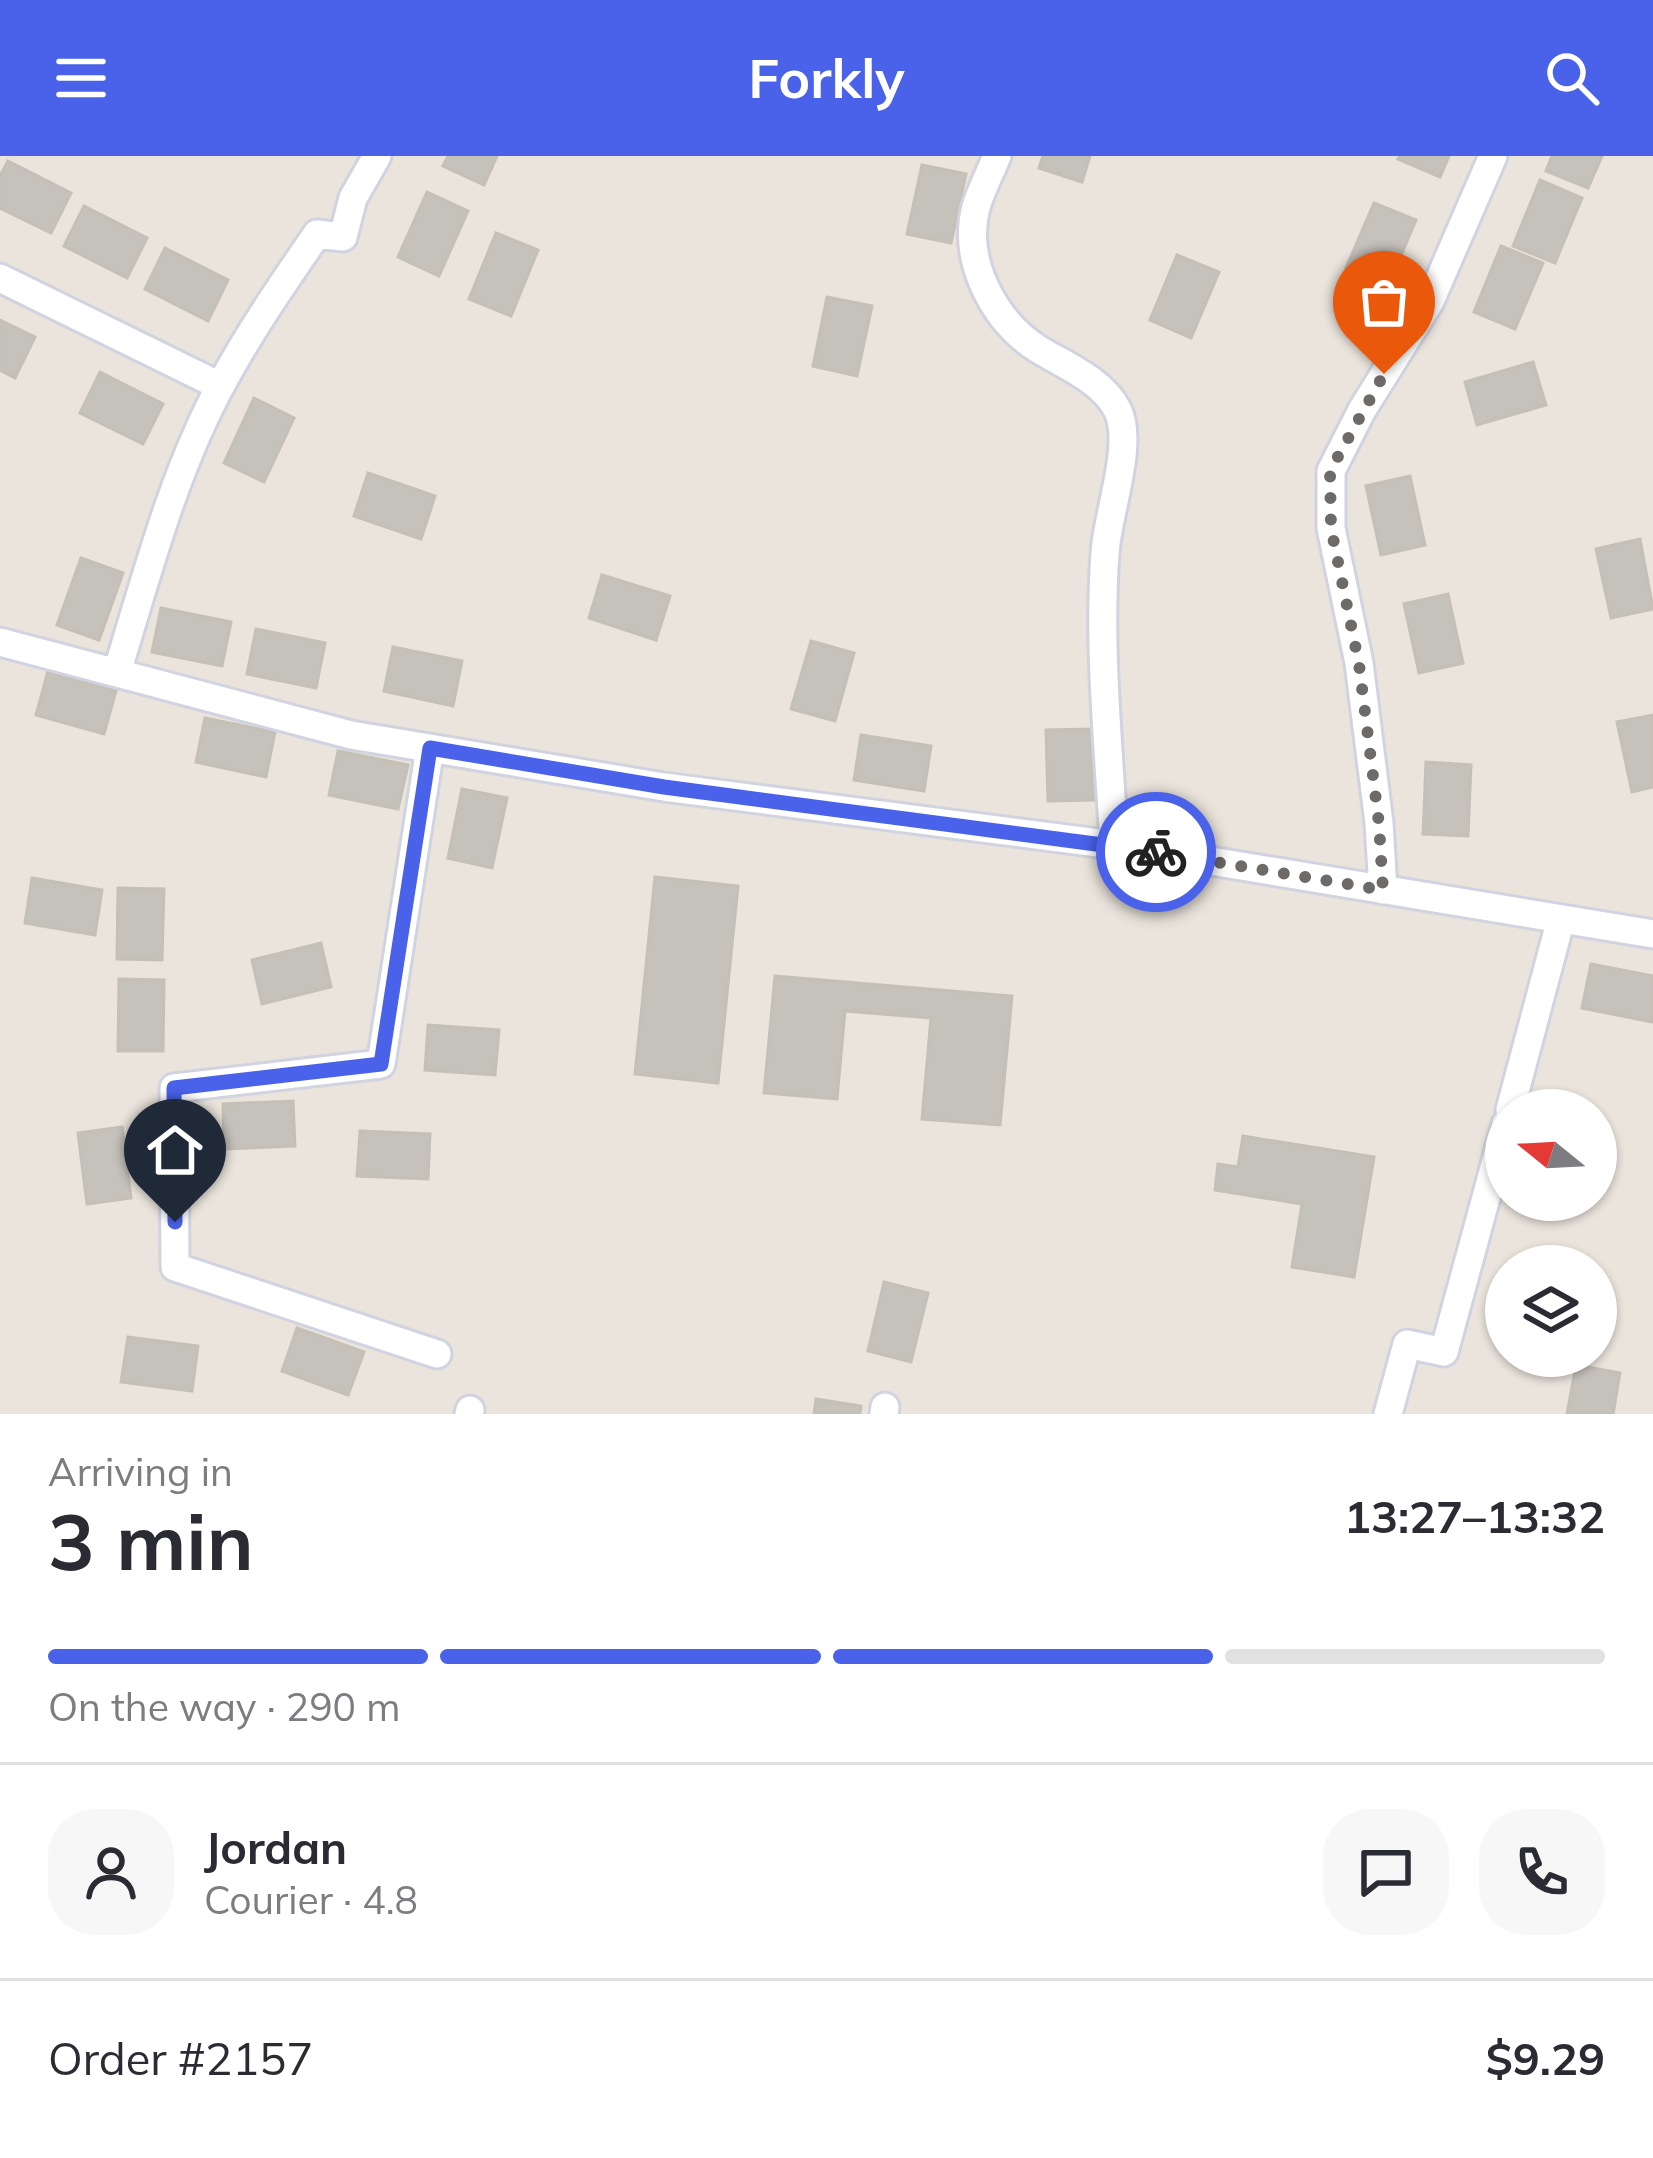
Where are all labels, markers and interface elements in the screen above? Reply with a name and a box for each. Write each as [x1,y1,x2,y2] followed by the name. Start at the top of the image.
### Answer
[748,44,905,112] text: Forkly
[48,45,114,111] icon: menu
[1539,45,1605,111] icon: search
[1333,251,1435,374] pin
[1351,269,1417,335] icon: bag
[1096,792,1216,912] courier
[1123,819,1189,885] icon: bike
[1485,1089,1617,1221] north arrow
[1485,1089,1617,1377] map controls
[124,1099,226,1222] pin
[142,1117,208,1183] icon: home
[1485,1245,1617,1377] button: layers
[48,1447,233,1496] text: Arriving in
[1344,1488,1605,1544] text: 13:27–13:32
[48,1492,254,1590] text: 3 min
[48,1682,400,1731] text: On the way · 290 m
[48,1809,174,1935] button: person
[1323,1809,1449,1935] button: chat
[1479,1809,1605,1935] button: phone
[204,1819,347,1875] text: Jordan
[204,1875,418,1924] text: Courier · 4.8
[48,2030,313,2086] text: Order #2157
[1486,2030,1605,2086] text: $9.29

